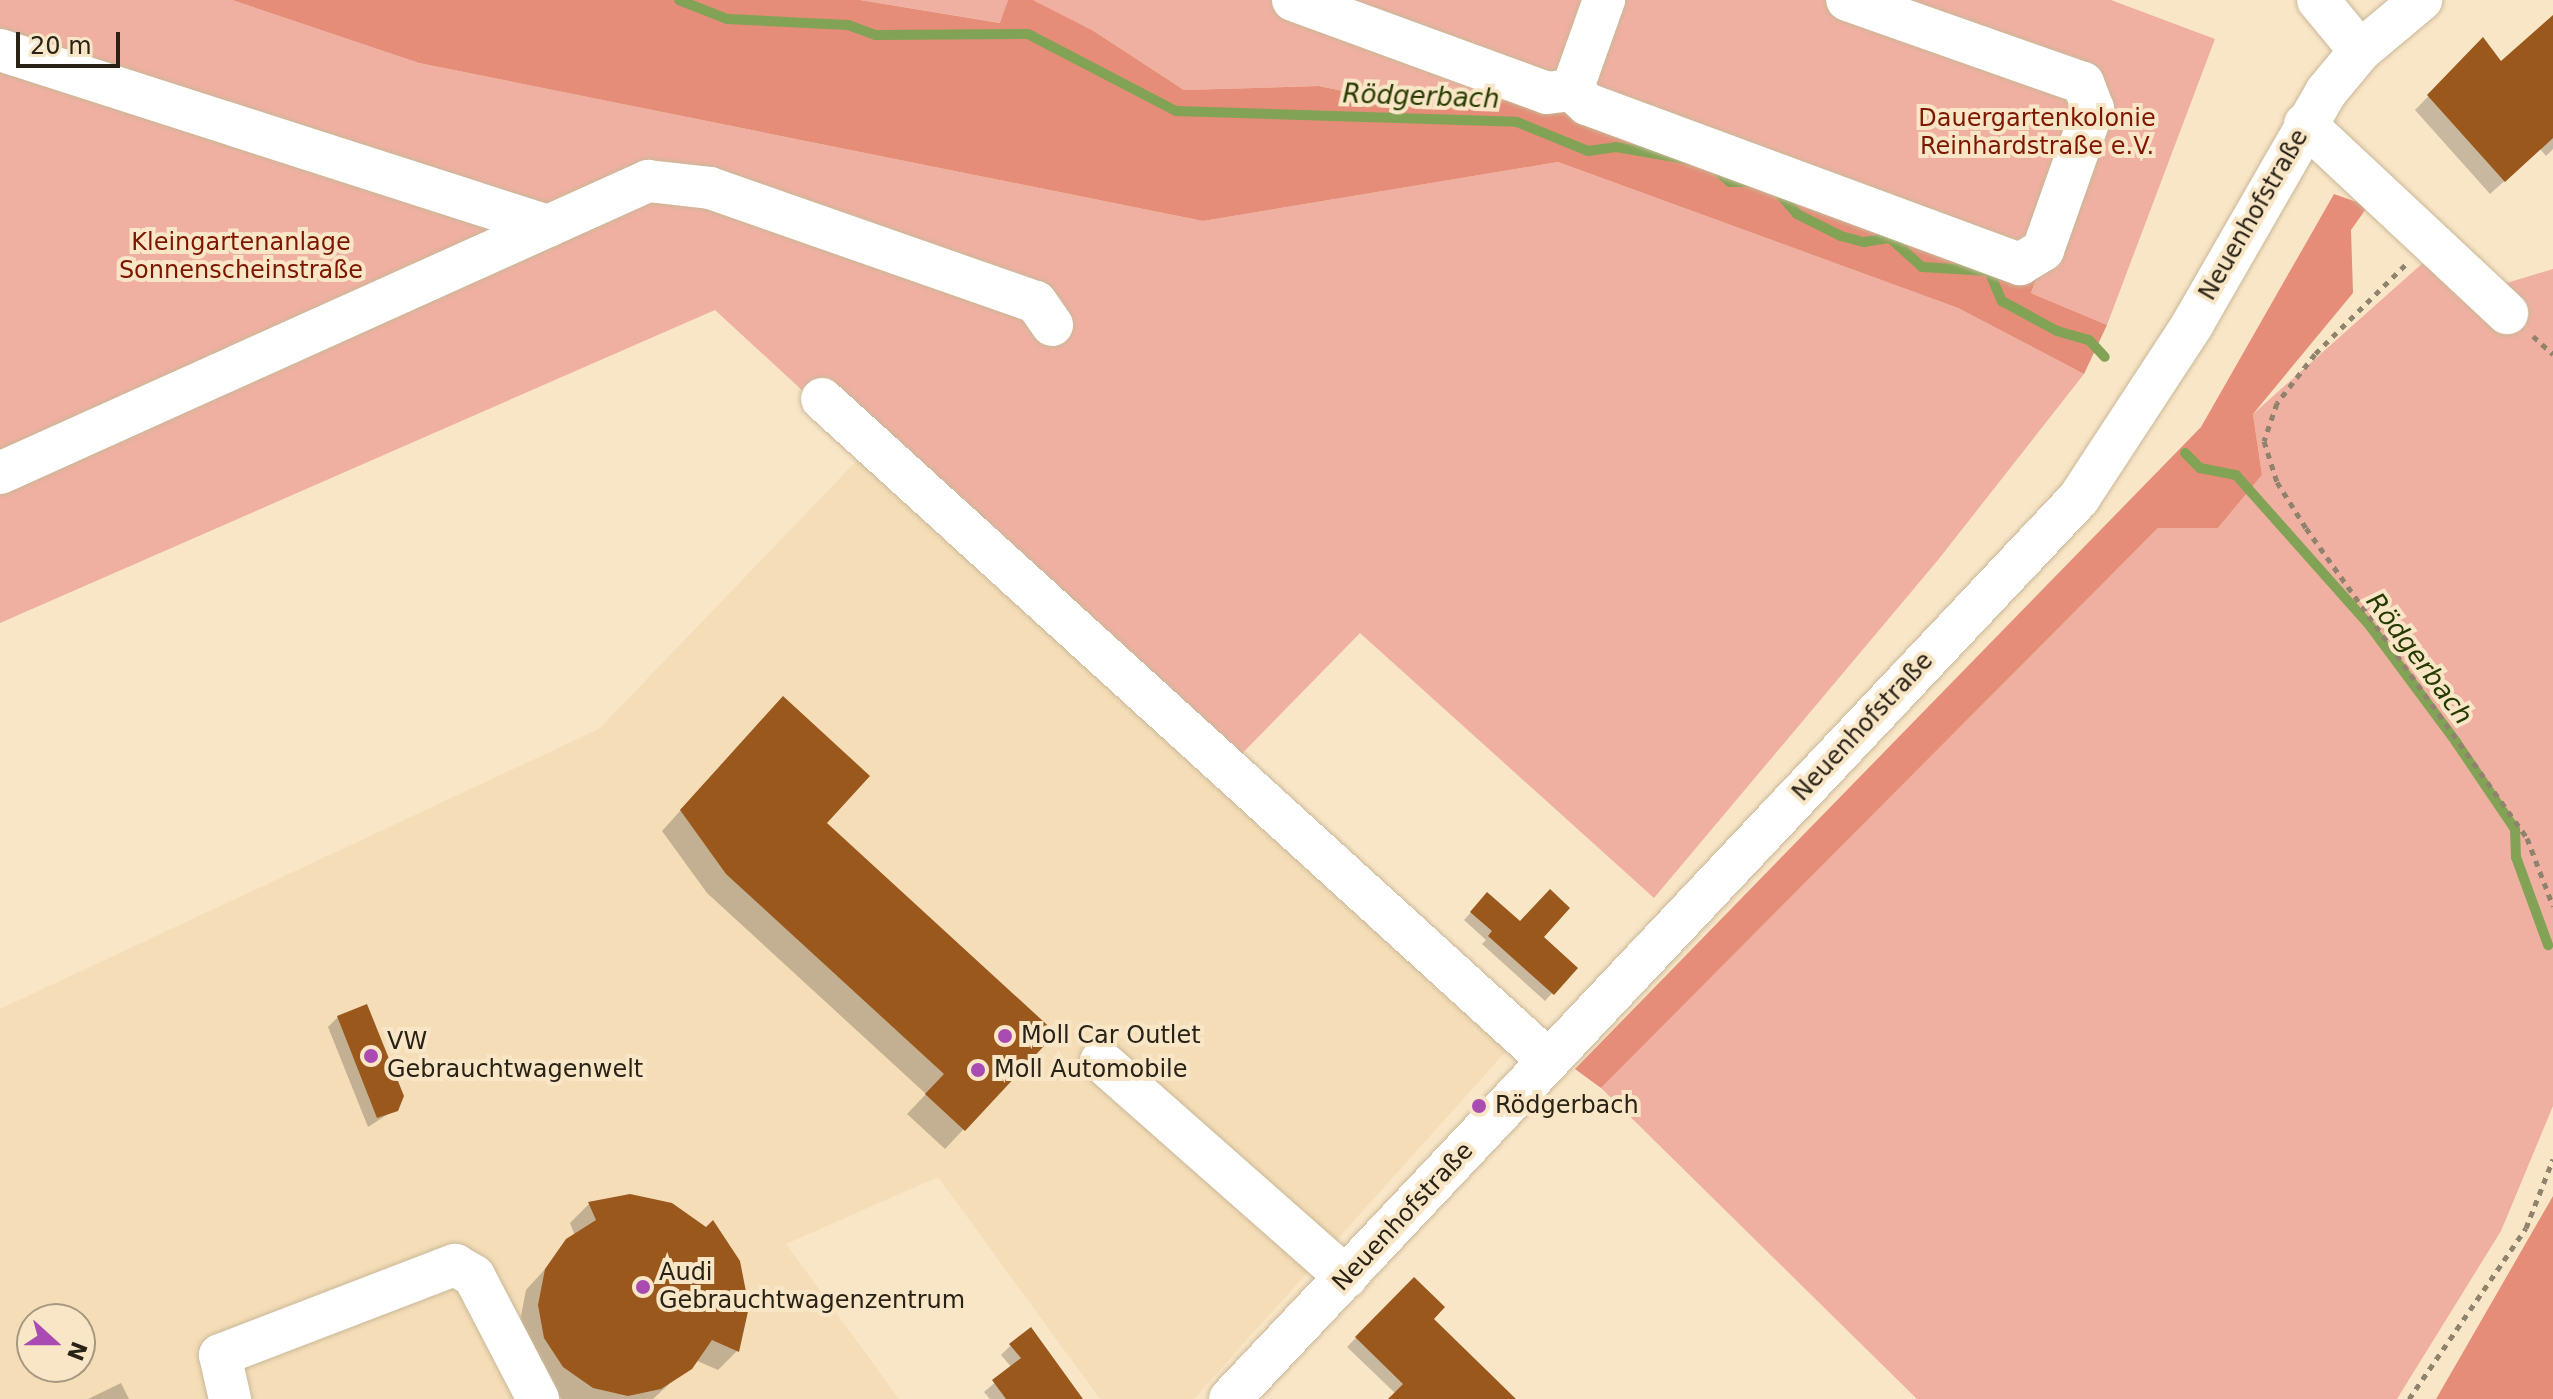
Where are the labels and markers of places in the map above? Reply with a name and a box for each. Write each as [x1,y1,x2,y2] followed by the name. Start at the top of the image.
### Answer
[1021,1022,1201,1050] place label: Moll Car Outlet
[996,1027,1014,1045] marker: Moll Car Outlet
[387,1028,643,1084] place label: VW Gebrauchtwagenwelt
[362,1047,380,1065] marker: VW Gebrauchtwagenwelt
[994,1056,1187,1084] place label: Moll Automobile
[969,1061,987,1079] marker: Moll Automobile
[1495,1092,1639,1120] place label: Rödgerbach
[1470,1097,1488,1115] marker: Rödgerbach
[659,1259,965,1315] place label: Audi Gebrauchtwagenzentrum
[634,1278,652,1296] marker: Audi Gebrauchtwagenzentrum

